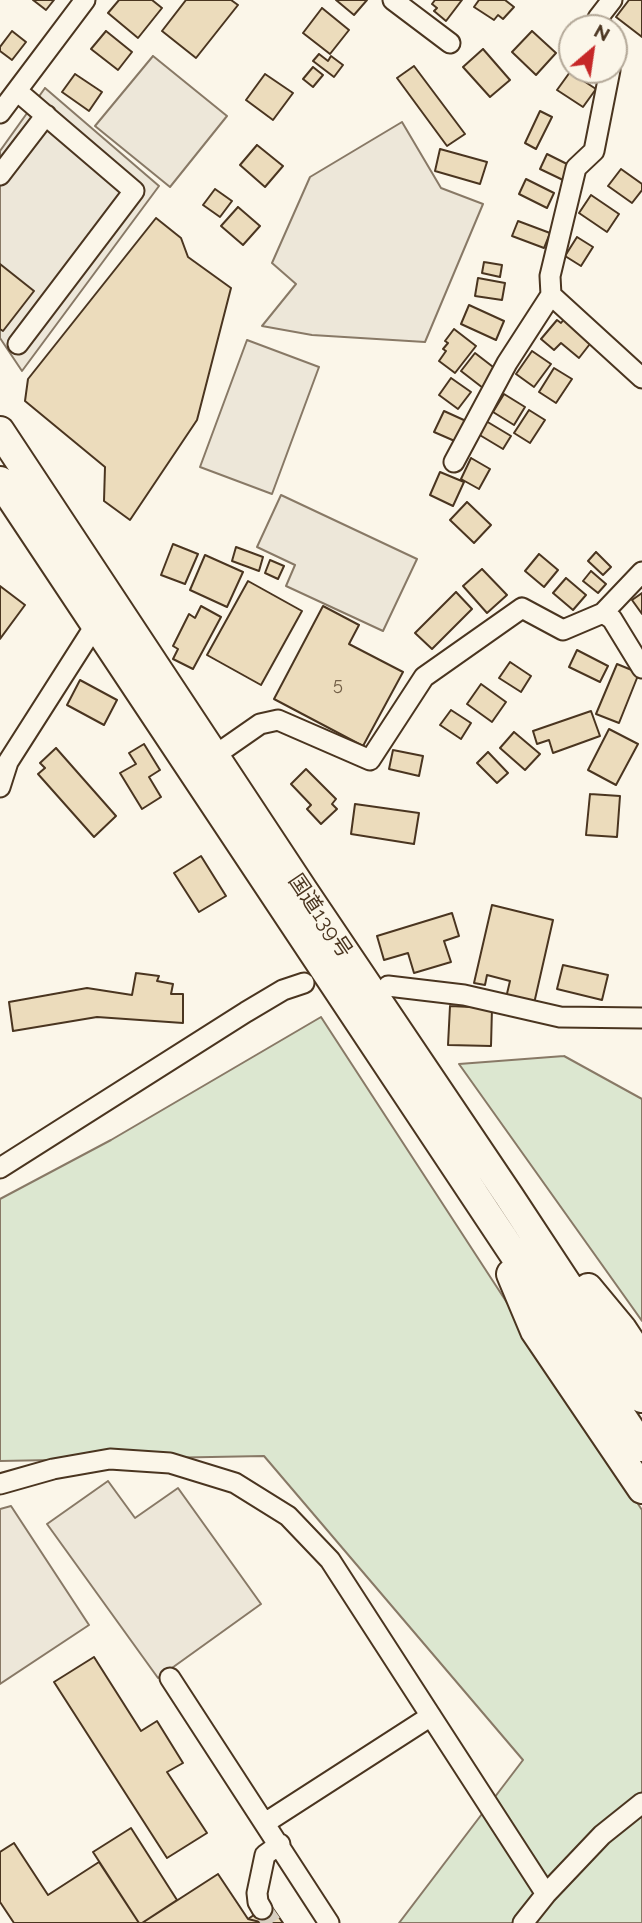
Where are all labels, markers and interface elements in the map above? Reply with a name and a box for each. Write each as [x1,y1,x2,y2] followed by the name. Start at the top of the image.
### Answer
[558,14,628,84] north arrow
[591,19,614,46] text: N
[333,674,343,696] house number: 5
[283,869,357,963] street label: 国道139号

